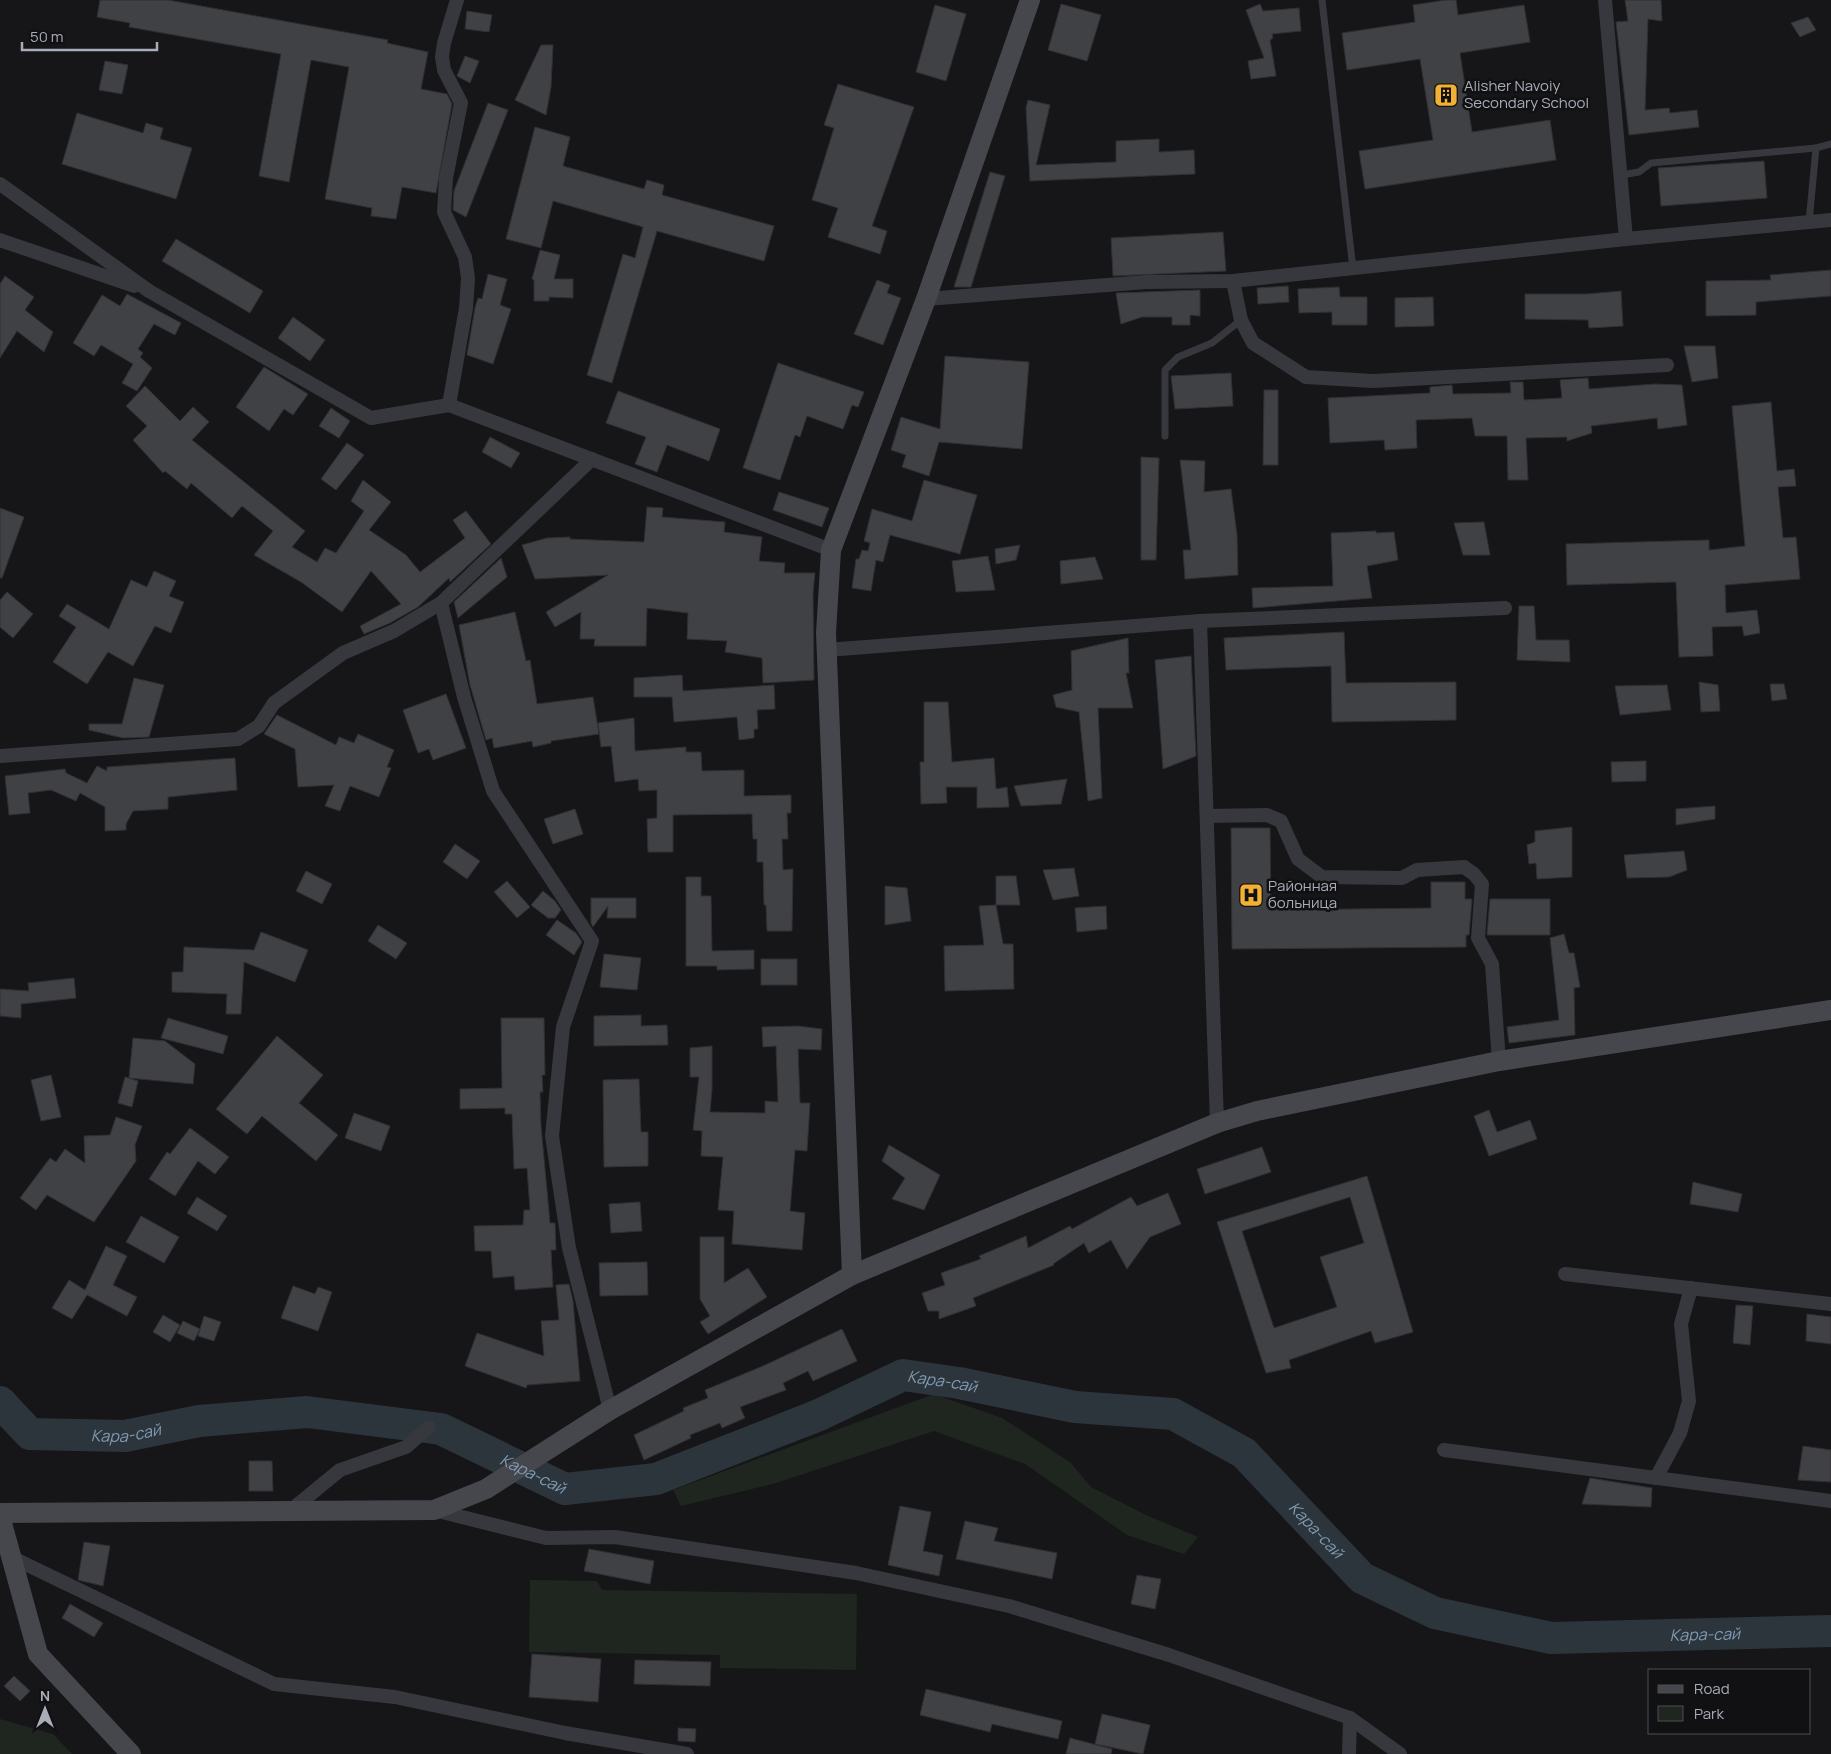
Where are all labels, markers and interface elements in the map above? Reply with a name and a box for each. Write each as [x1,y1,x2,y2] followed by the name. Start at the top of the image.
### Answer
[22,20,158,52] scale bar
[30,26,64,47] text: 50 m
[1464,75,1589,113] place label: Alisher Navoiy Secondary School
[1433,82,1459,108] building icon: Alisher Navoiy Secondary School
[1268,875,1337,913] place label: Районная больница
[1238,882,1264,908] hospital icon: Районная больница
[906,1365,981,1398] water label: Кара-сай
[91,1418,165,1447] water label: Кара-сай
[497,1448,571,1500] water label: Кара-сай
[1284,1497,1350,1564] water label: Кара-сай
[1669,1622,1742,1646] water label: Кара-сай
[1648,1669,1811,1734] legend
[1694,1678,1730,1699] text: Road
[20,1684,70,1734] north arrow
[40,1686,50,1705] text: N
[1694,1703,1724,1724] text: Park

